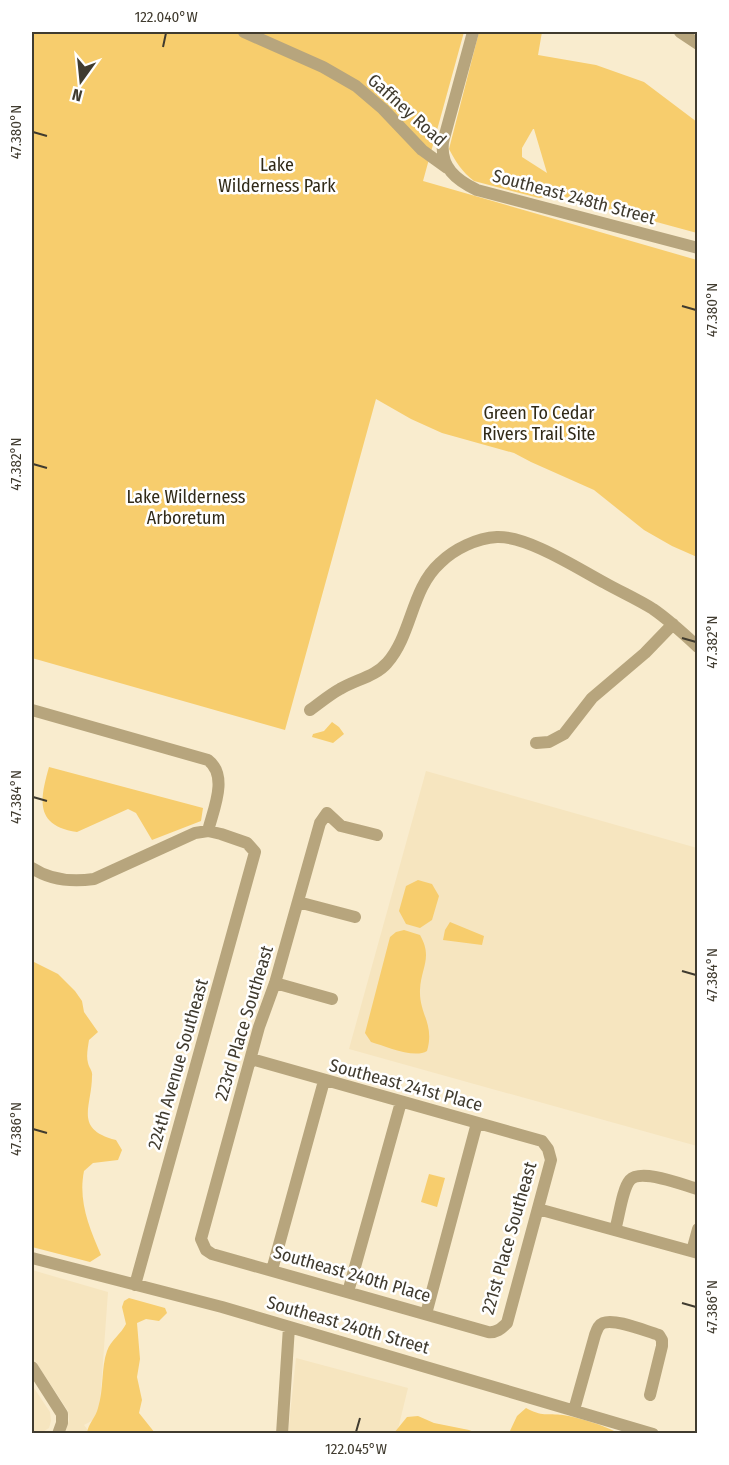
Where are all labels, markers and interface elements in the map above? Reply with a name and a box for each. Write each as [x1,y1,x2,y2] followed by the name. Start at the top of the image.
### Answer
[134,8,198,26] text: 122.040°W
[51,51,111,111] north arrow
[363,69,451,151] street label: Gaffney Road
[70,85,84,105] text: N
[7,105,25,159] text: 47.380°N
[218,154,336,197] park label: Lake Wilderness Park
[490,165,658,229] street label: Southeast 248th Street
[703,283,721,337] text: 47.380°N
[483,402,596,445] park label: Green To Cedar Rivers Trail Site
[7,437,25,491] text: 47.382°N
[126,486,246,529] park label: Lake Wilderness Arboretum
[703,615,721,669] text: 47.382°N
[7,770,25,824] text: 47.384°N
[210,943,278,1103] street label: 223rd Place Southeast
[703,948,721,1002] text: 47.384°N
[143,976,213,1152] street label: 224th Avenue Southeast
[327,1054,485,1116] street label: Southeast 241st Place
[7,1102,25,1156] text: 47.386°N
[477,1159,541,1317] street label: 221st Place Southeast
[271,1241,433,1307] street label: Southeast 240th Place
[703,1280,721,1334] text: 47.386°N
[264,1291,432,1359] street label: Southeast 240th Street
[325,1440,387,1458] text: 122.045°W

